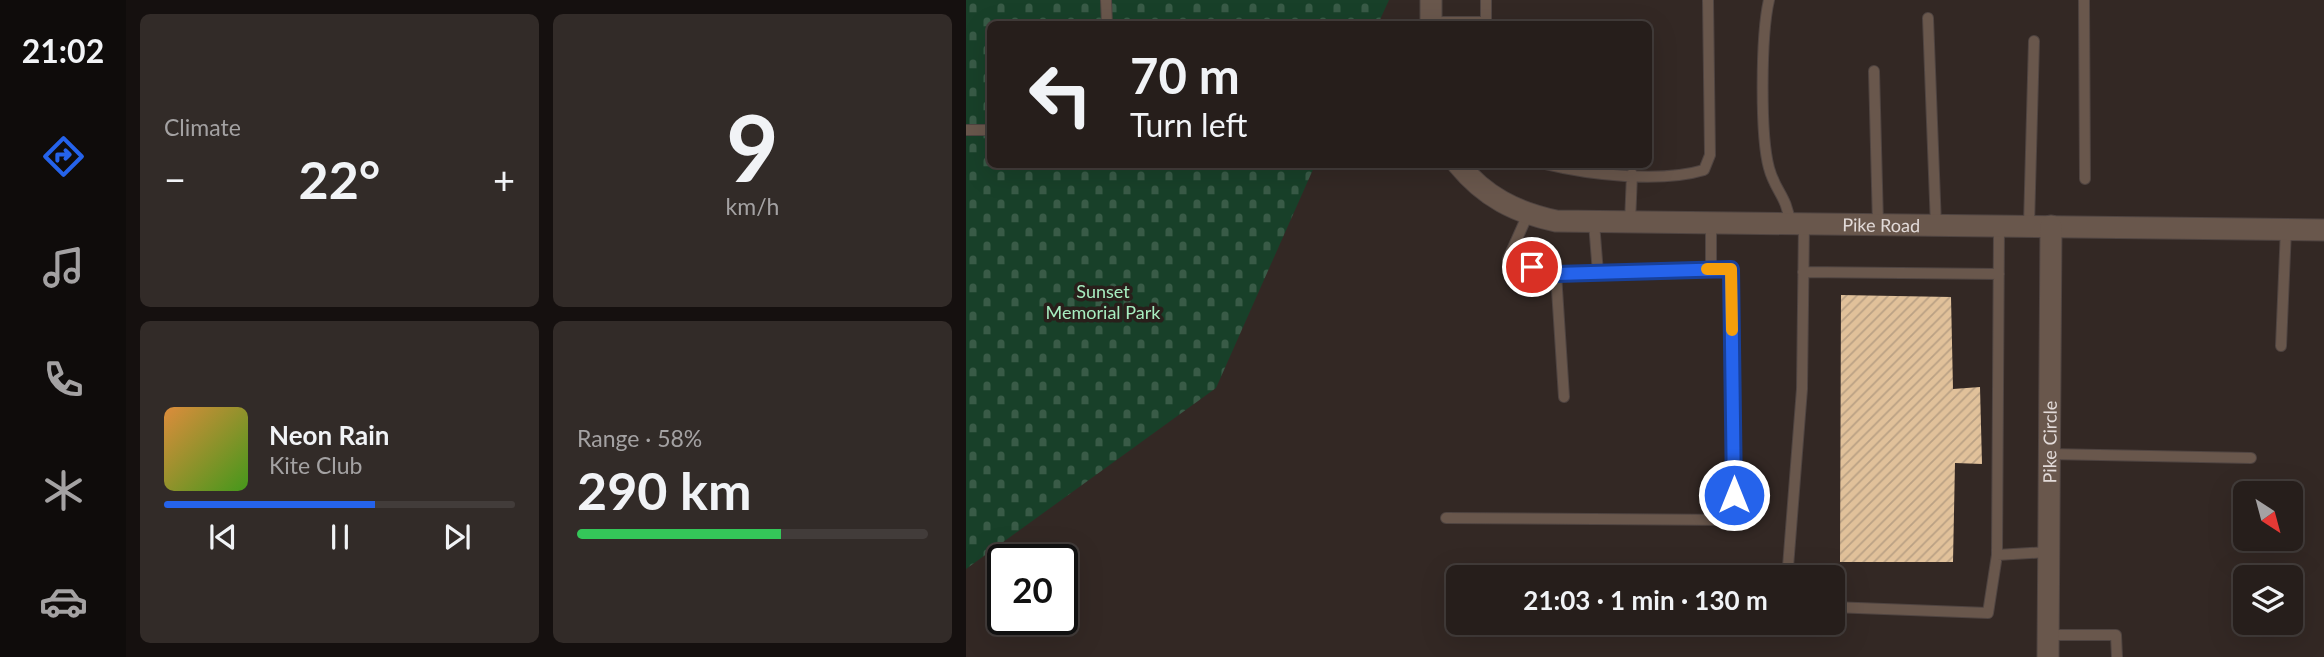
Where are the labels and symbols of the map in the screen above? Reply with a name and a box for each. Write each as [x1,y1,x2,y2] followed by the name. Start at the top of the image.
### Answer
[1842,213,1920,236] street label: Pike Road
[1502,237,1562,297] pin
[1046,280,1161,323] park label: Sunset Memorial Park
[2038,401,2061,483] street label: Pike Circle
[1697,458,1771,532] position arrow
[2233,481,2303,551] north arrow
[987,544,1078,635] speed limit sign: 20

